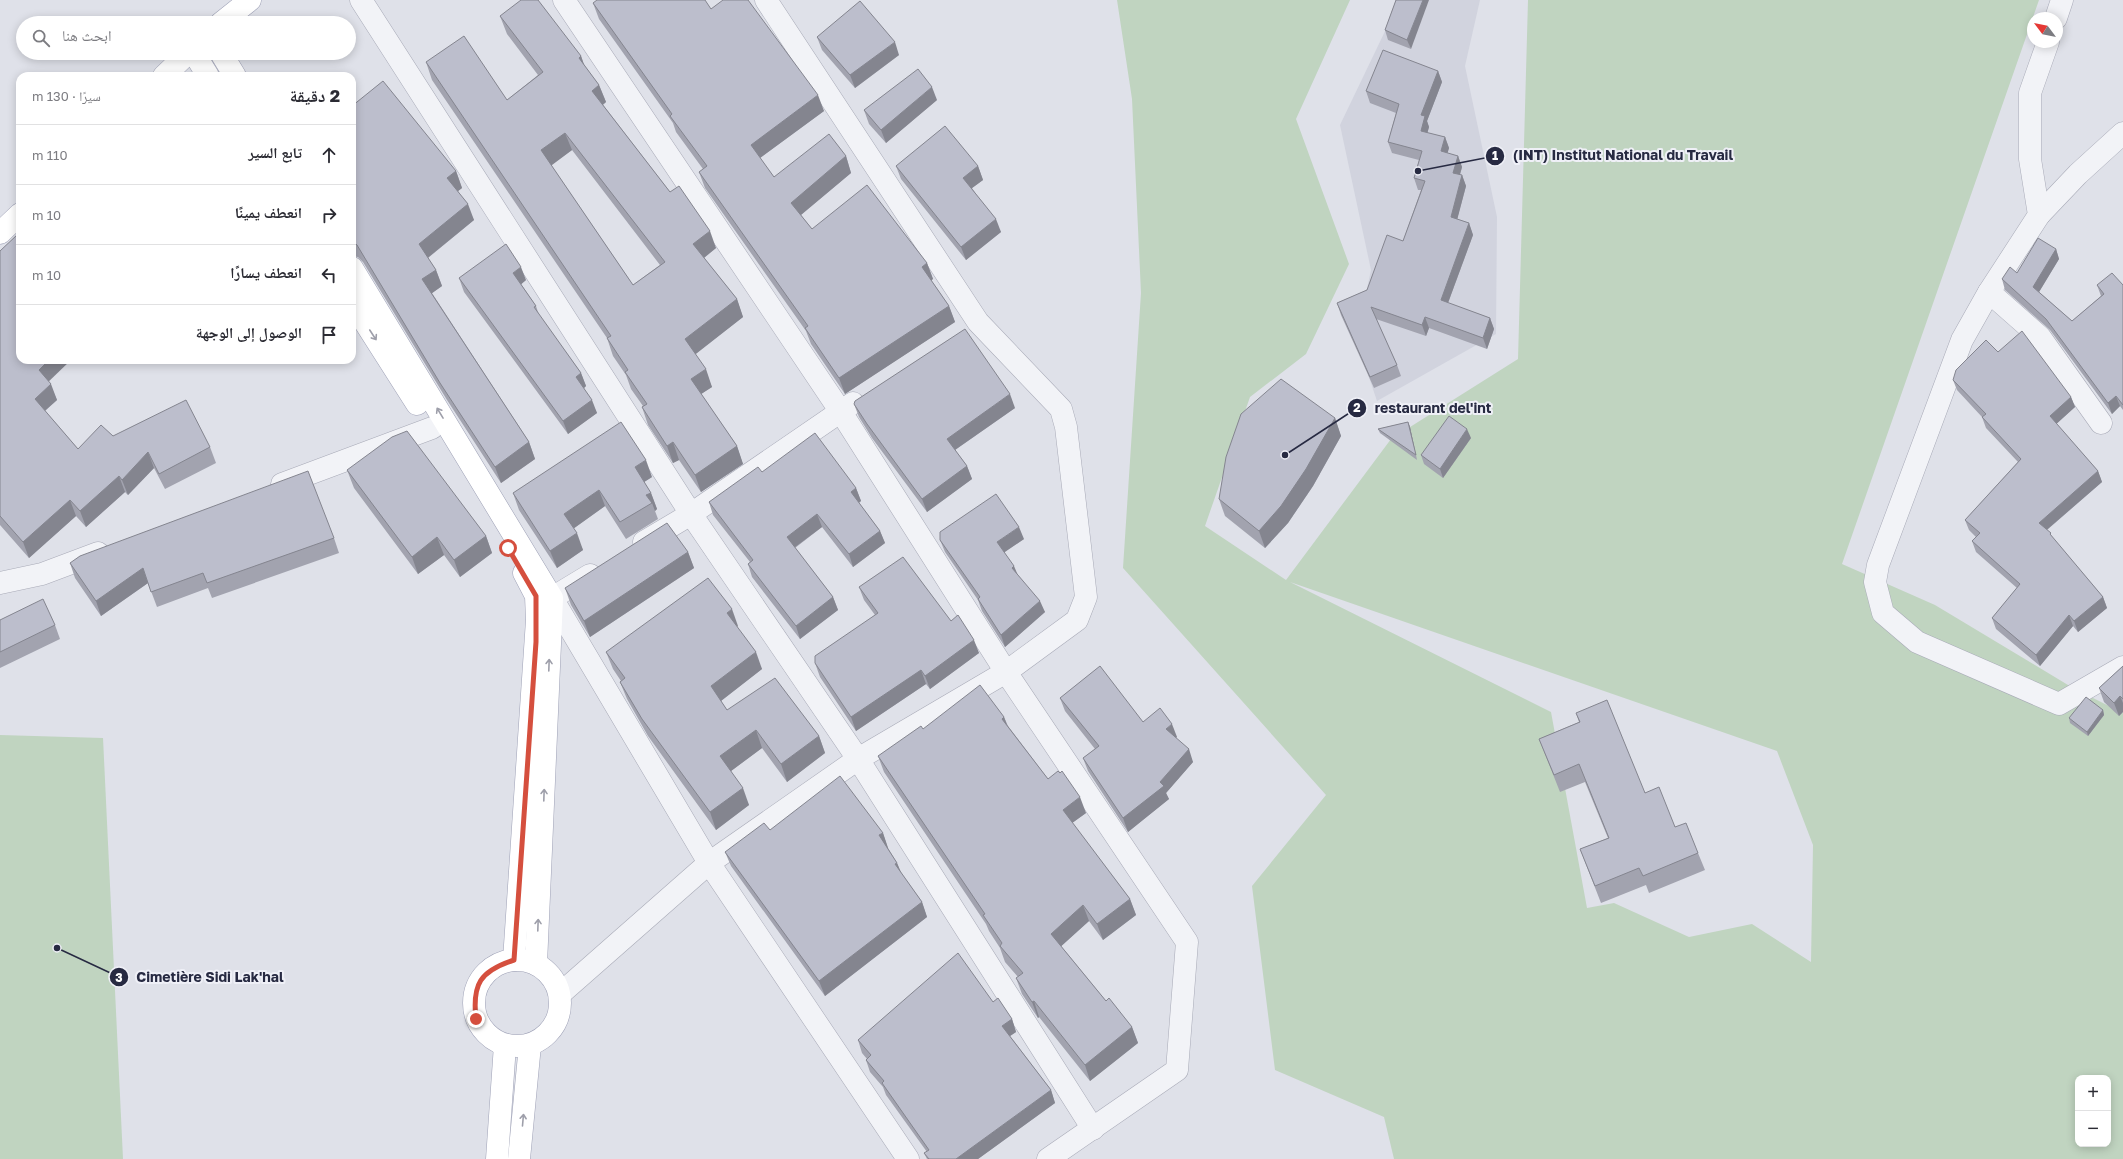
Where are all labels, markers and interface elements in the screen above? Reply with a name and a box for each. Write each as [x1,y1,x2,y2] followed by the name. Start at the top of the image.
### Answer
[2027,12,2063,48] north arrow
[16,16,356,60] search box
[62,26,112,44] text: ابحث هنا
[30,27,52,49] icon: search
[290,85,340,106] text: 2 دقيقة
[32,88,101,104] text: سيرًا · 130 m
[248,143,302,161] text: تابع السير
[1485,143,1741,169] callout: (INT) Institut National du Travail
[318,144,340,166] icon: ahead
[1513,146,1733,163] text: (INT) Institut National du Travail
[32,147,67,163] text: 110 m
[1492,148,1498,163] text: 1
[235,203,302,221] text: انعطف يمينًا
[318,204,340,226] icon: right
[32,207,61,223] text: 10 m
[230,263,302,281] text: انعطف يسارًا
[318,264,340,286] icon: left
[32,267,61,283] text: 10 m
[196,323,302,341] text: الوصول إلى الوجهة
[318,324,340,346] icon: arrive
[369,329,377,340] one-way arrow
[1347,395,1499,421] callout: restaurant del'int
[1375,399,1492,416] text: restaurant del'int
[1353,400,1361,415] text: 2
[435,407,443,419] one-way arrow
[499,539,517,557] route start
[545,659,553,672] one-way arrow
[540,789,547,802] one-way arrow
[534,919,542,932] one-way arrow
[109,964,292,990] callout: Cimetière Sidi Lak'hal
[136,968,284,985] text: Cimetière Sidi Lak'hal
[115,970,123,985] text: 3
[467,1010,485,1028] route end
[2075,1075,2111,1147] map controls
[2075,1075,2111,1111] button: +
[2075,1111,2111,1147] button: −
[519,1114,527,1127] one-way arrow

